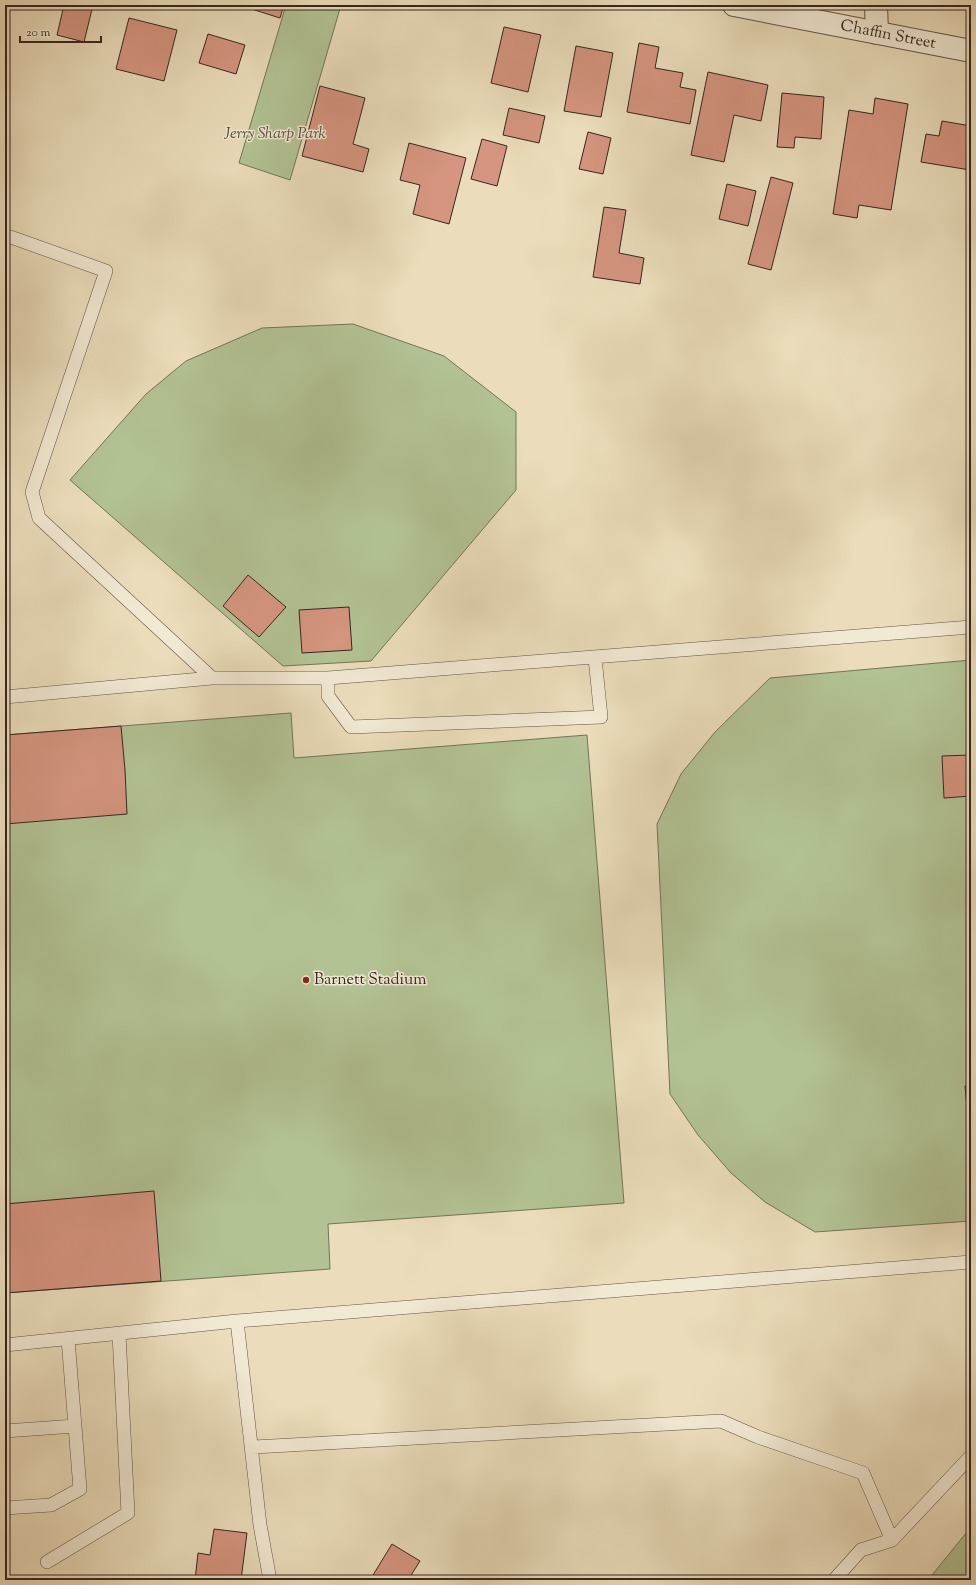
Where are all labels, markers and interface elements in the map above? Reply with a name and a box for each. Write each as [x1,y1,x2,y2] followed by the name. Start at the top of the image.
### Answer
[838,14,938,56] street label: Chaffin Street
[20,18,101,44] scale bar
[26,24,51,42] text: 20 m
[223,123,326,146] park label: Jerry Sharp Park
[314,969,426,992] place label: Barnett Stadium
[301,975,311,985] marker: Barnett Stadium

